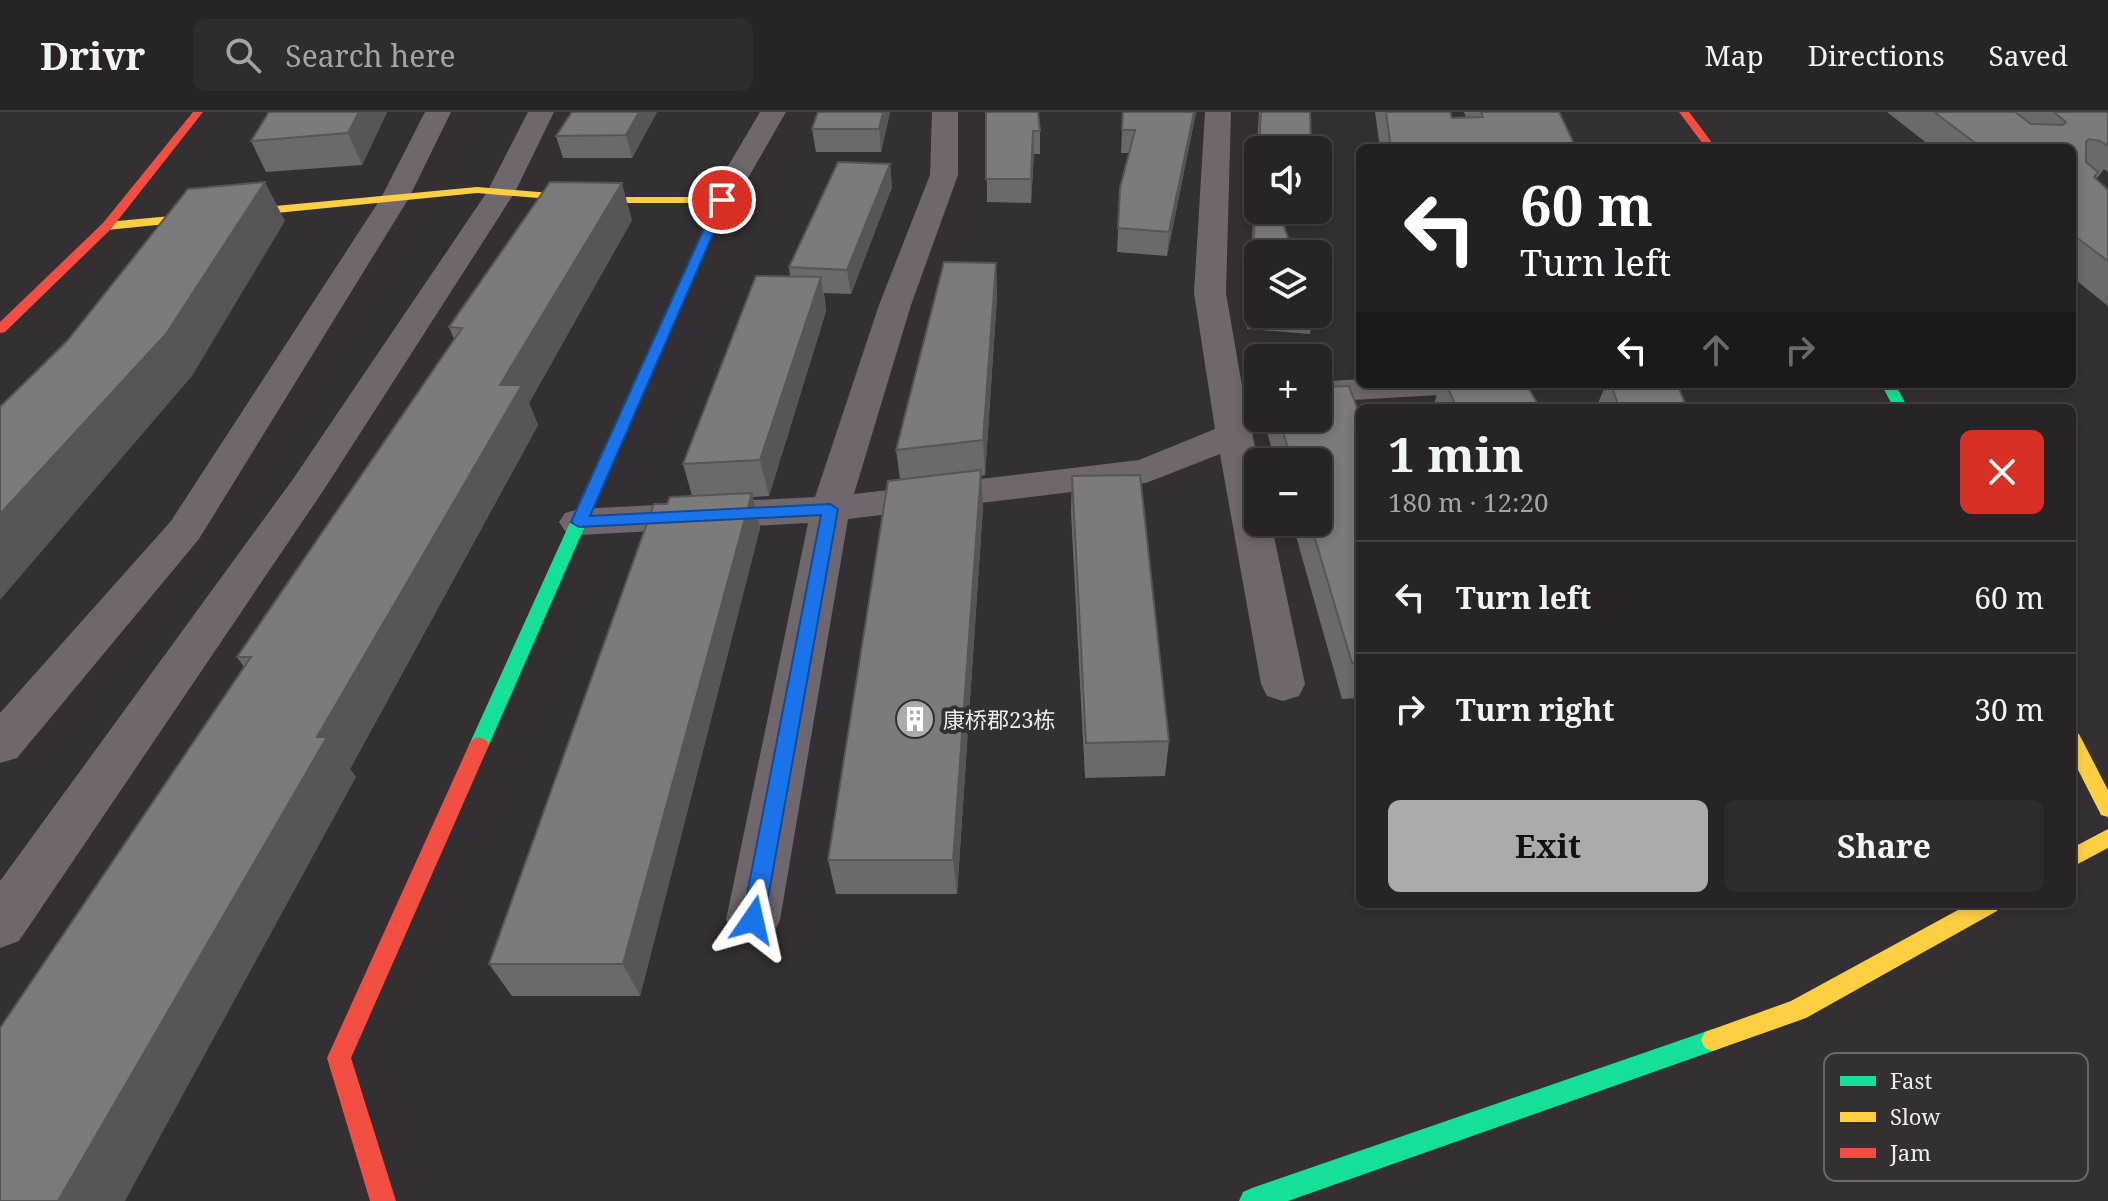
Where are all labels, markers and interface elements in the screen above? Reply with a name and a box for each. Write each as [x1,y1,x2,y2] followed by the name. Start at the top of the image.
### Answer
[193,19,753,91] search box
[40,29,145,81] text: Drivr
[221,33,265,77] icon: search
[285,35,456,76] text: Search here
[1704,36,1764,74] text: Map
[1808,36,1945,74] text: Directions
[1989,36,2068,74] text: Saved
[1244,136,1332,536] map controls
[1244,136,1332,224] button: sound
[688,166,756,234] pin
[1520,166,1653,242] text: 60 m
[1388,176,1492,280] icon: left
[700,178,744,222] icon: arrive
[1520,238,1671,287] text: Turn left
[1244,240,1332,328] button: layers
[1610,328,1654,372] icon: left
[1694,328,1738,372] icon: ahead
[1778,328,1822,372] icon: right
[1244,344,1332,432] button: +
[1388,421,1524,486] text: 1 min
[1960,430,2044,514] button: close
[1244,448,1332,536] button: −
[1388,484,1549,520] text: 180 m · 12:20
[1388,575,1432,619] icon: left
[1456,577,1591,618] text: Turn left
[1974,577,2044,618] text: 60 m
[1388,687,1432,731] icon: right
[1456,689,1614,730] text: Turn right
[1974,689,2044,730] text: 30 m
[894,698,936,740] building icon: 康桥郡23栋
[943,704,1056,734] place label: 康桥郡23栋
[1388,800,1708,892] button: Exit
[1724,800,2044,892] button: Share
[711,878,795,962] position arrow
[1824,1053,2088,1181] legend
[1890,1065,1932,1095] text: Fast
[1890,1101,1940,1131] text: Slow
[1889,1137,1931,1167] text: Jam

